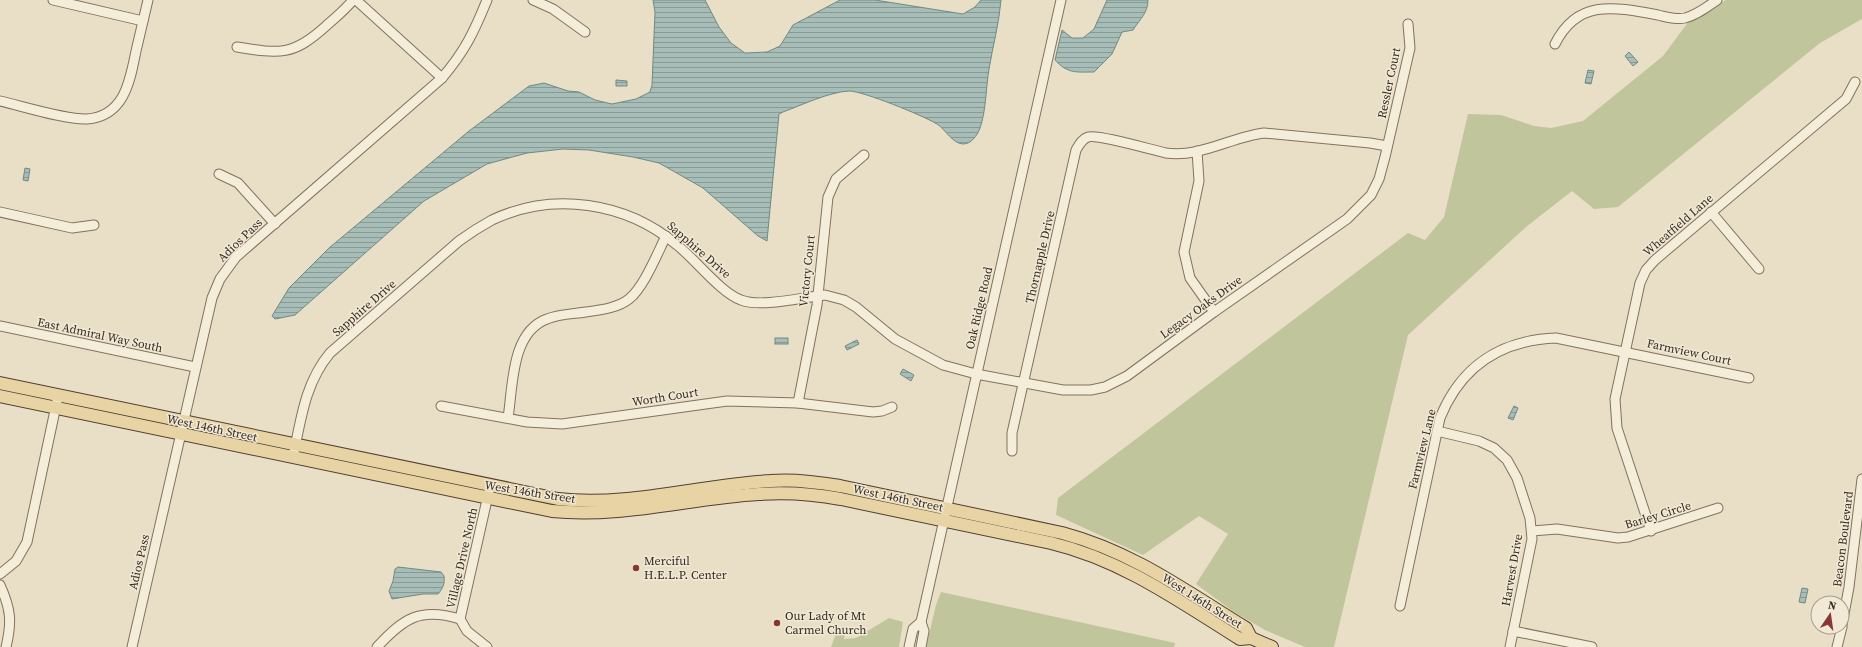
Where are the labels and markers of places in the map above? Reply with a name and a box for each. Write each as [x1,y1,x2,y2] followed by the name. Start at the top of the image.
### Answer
[644,553,727,583] place label: Merciful H.E.L.P. Center
[631,563,641,573] marker: Merciful H.E.L.P. Center
[785,608,867,638] place label: Our Lady of Mt Carmel Church
[772,618,782,628] marker: Our Lady of Mt Carmel Church

